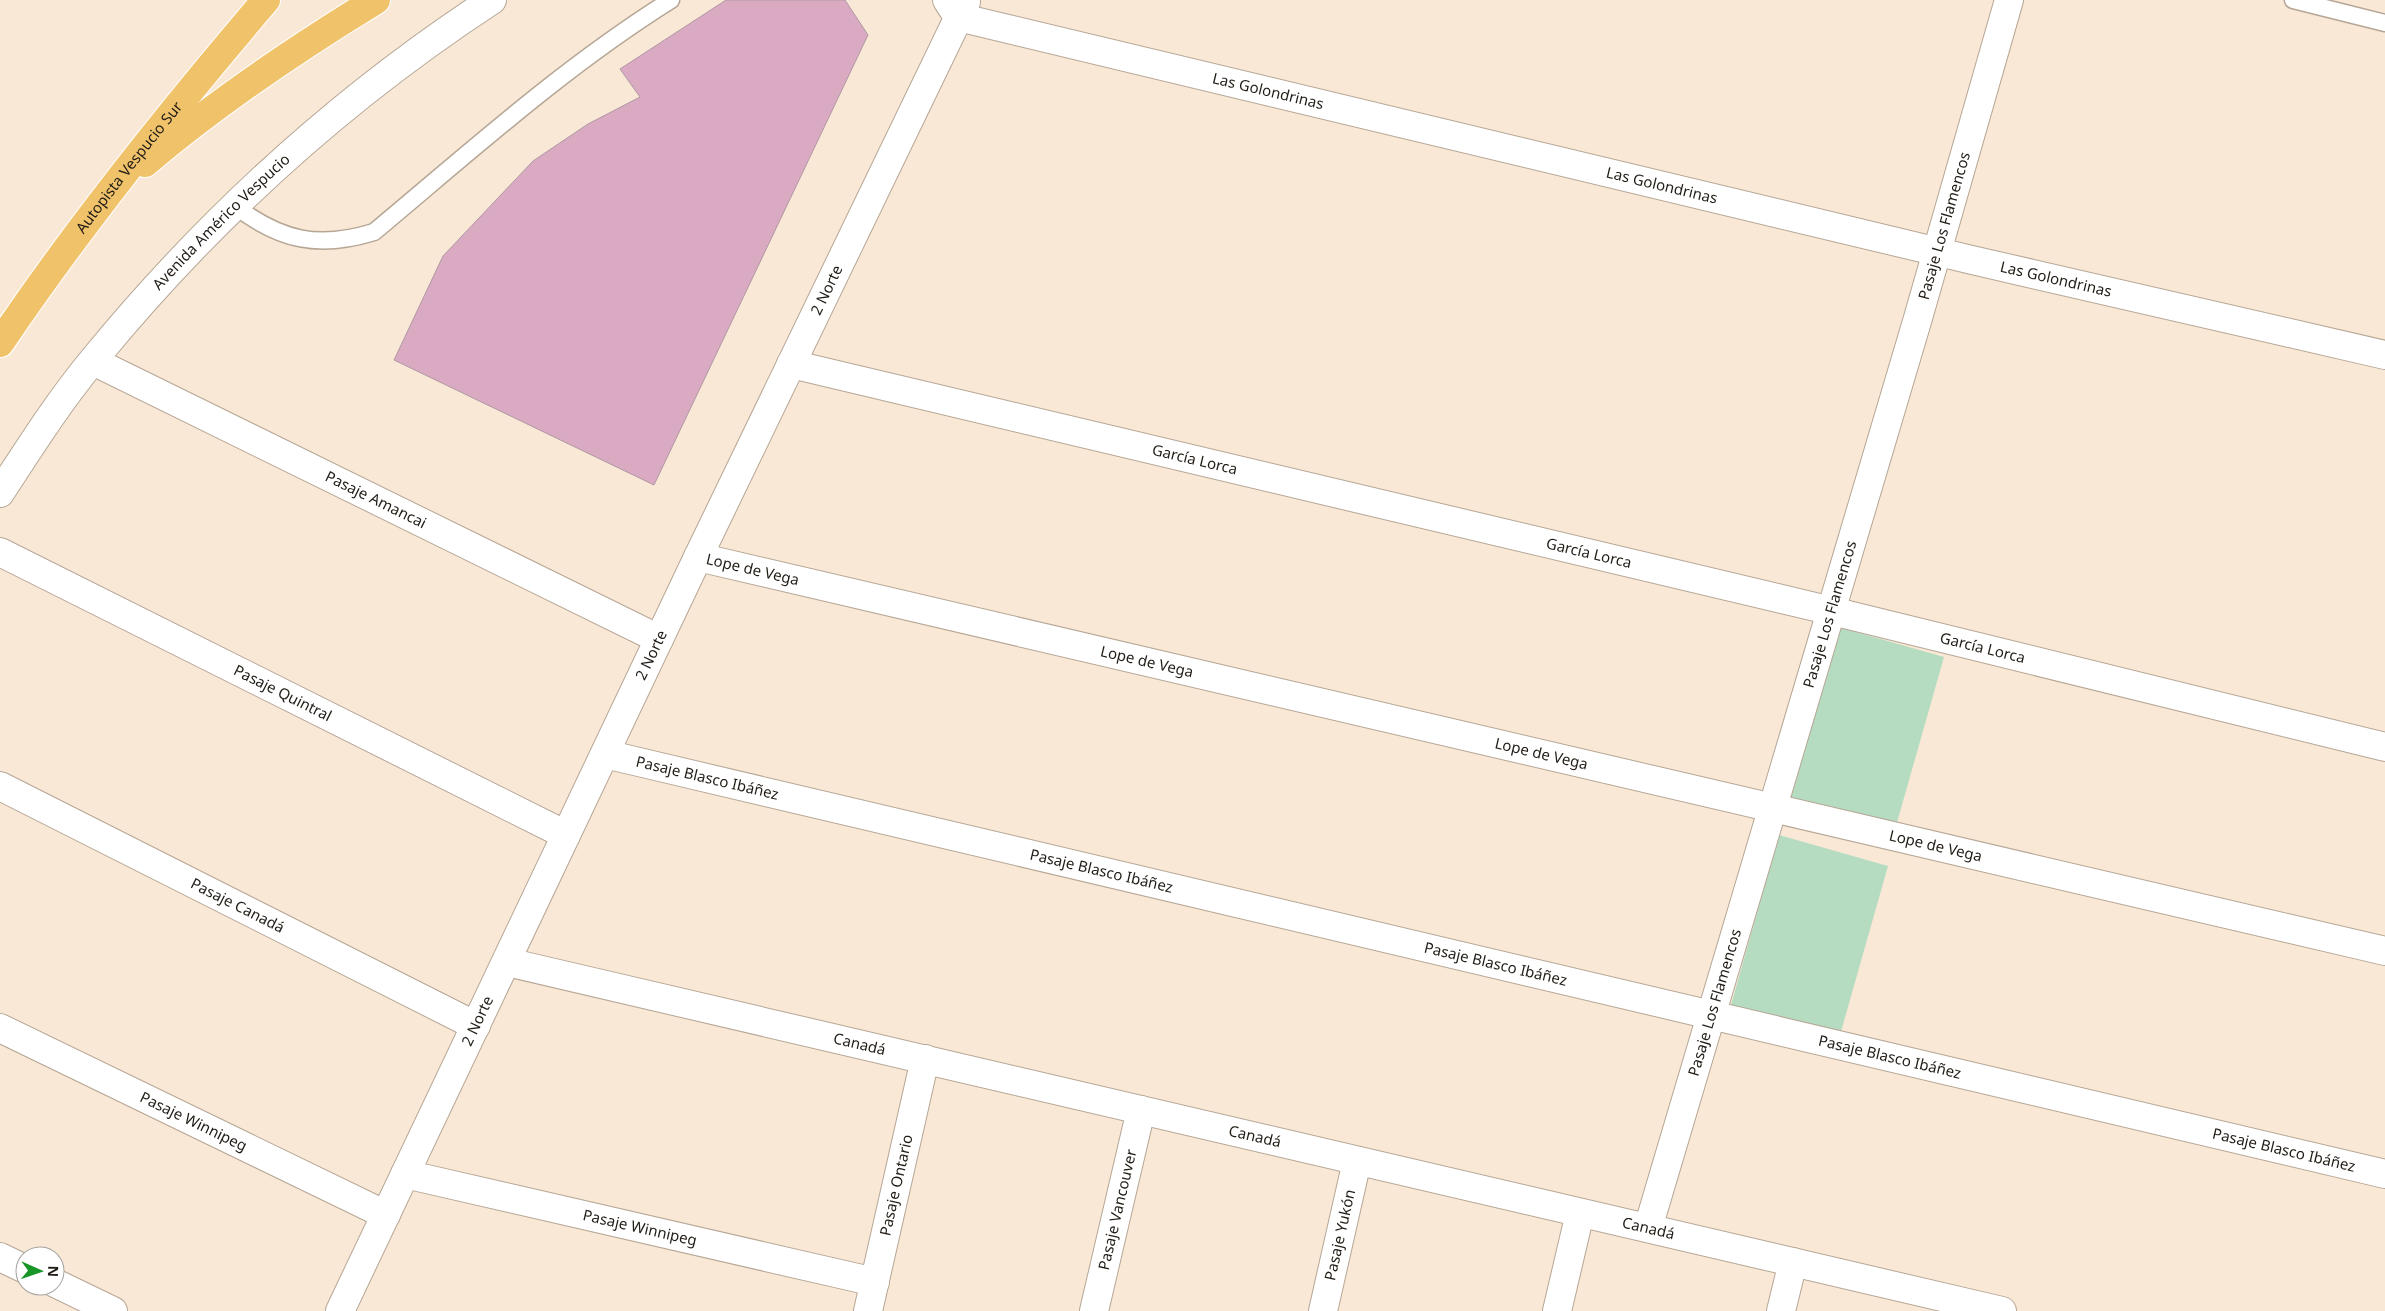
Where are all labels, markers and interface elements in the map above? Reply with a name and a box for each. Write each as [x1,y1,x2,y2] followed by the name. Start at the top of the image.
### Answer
[1211,67,1326,113] street label: Las Golondrinas
[71,97,186,237] street label: Autopista Vespucio Sur
[148,149,294,294] street label: Avenida Américo Vespucio
[1913,149,1974,302] street label: Pasaje Los Flamencos
[1604,162,1720,208] street label: Las Golondrinas
[1998,256,2114,301] street label: Las Golondrinas
[805,261,846,318] street label: 2 Norte
[1150,439,1240,479] street label: García Lorca
[322,466,430,532] street label: Pasaje Amancai
[1544,533,1634,572] street label: García Lorca
[1798,538,1860,690] street label: Pasaje Los Flamencos
[704,548,801,589] street label: Lope de Vega
[630,626,671,683] street label: 2 Norte
[1938,627,2028,667] street label: García Lorca
[1099,640,1196,681] street label: Lope de Vega
[231,660,335,725] street label: Pasaje Quintral
[1493,732,1590,774] street label: Lope de Vega
[634,751,781,804] street label: Pasaje Blasco Ibáñez
[1887,825,1984,866] street label: Lope de Vega
[1028,844,1175,897] street label: Pasaje Blasco Ibáñez
[188,873,288,937] street label: Pasaje Canadá
[1683,926,1745,1078] street label: Pasaje Los Flamencos
[1422,937,1569,990] street label: Pasaje Blasco Ibáñez
[456,992,497,1049] street label: 2 Norte
[832,1028,888,1059] street label: Canadá
[1817,1030,1963,1083] street label: Pasaje Blasco Ibáñez
[137,1086,251,1155] street label: Pasaje Winnipeg
[1227,1120,1283,1151] street label: Canadá
[2211,1123,2358,1176] street label: Pasaje Blasco Ibáñez
[874,1132,917,1238] street label: Pasaje Ontario
[1093,1147,1141,1272] street label: Pasaje Vancouver
[1319,1187,1359,1282] street label: Pasaje Yukón
[581,1204,699,1250] street label: Pasaje Winnipeg
[1620,1212,1677,1243] street label: Canadá
[15,1246,65,1296] north arrow
[44,1265,63,1277] text: N

